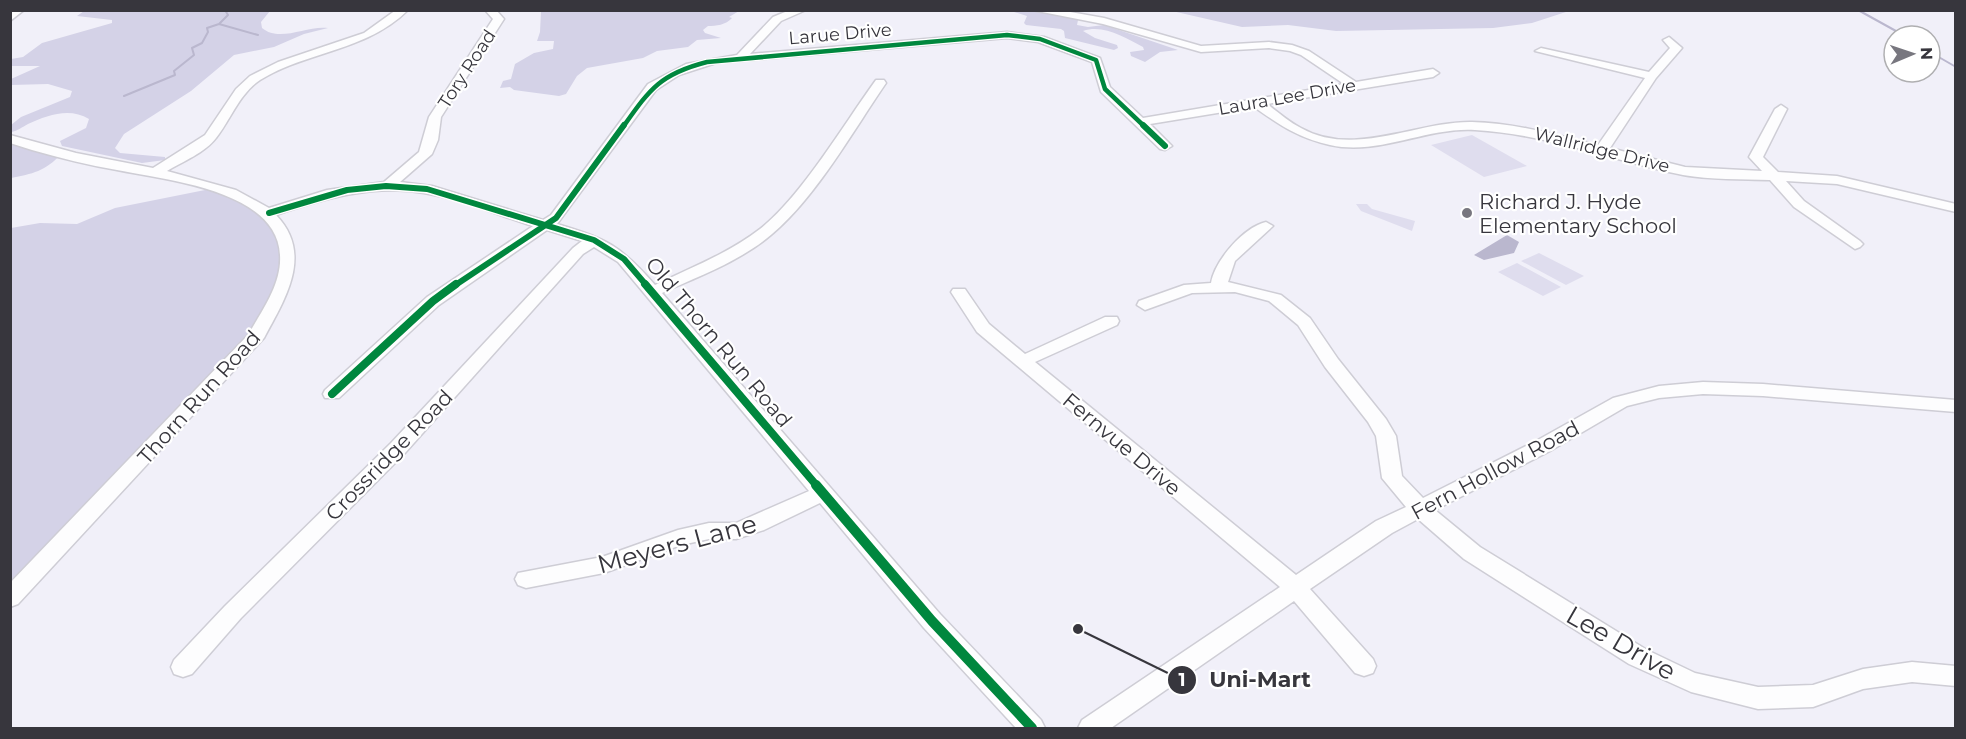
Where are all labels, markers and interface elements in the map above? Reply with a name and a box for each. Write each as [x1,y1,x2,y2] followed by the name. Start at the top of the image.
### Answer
[788,19,893,49] street label: Larue Drive
[1882,24,1942,84] north arrow
[433,26,501,112] street label: Tory Road
[1917,47,1936,60] text: N
[1217,74,1358,120] street label: Laura Lee Drive
[1532,123,1672,177] street label: Wallridge Drive
[1479,189,1677,238] place label: Richard J. Hyde Elementary School
[1460,206,1474,220] marker: Richard J. Hyde Elementary School
[641,252,797,432] street label: Old Thorn Run Road
[132,325,266,469] street label: Thorn Run Road
[320,384,458,526] street label: Crossridge Road
[1058,387,1186,501] street label: Fernvue Drive
[1407,415,1583,525] street label: Fern Hollow Road
[594,507,760,581] street label: Meyers Lane
[1560,599,1682,687] street label: Lee Drive
[1167,660,1323,700] callout: Uni-Mart
[1209,666,1311,693] text: Uni-Mart
[1178,669,1186,691] text: 1

